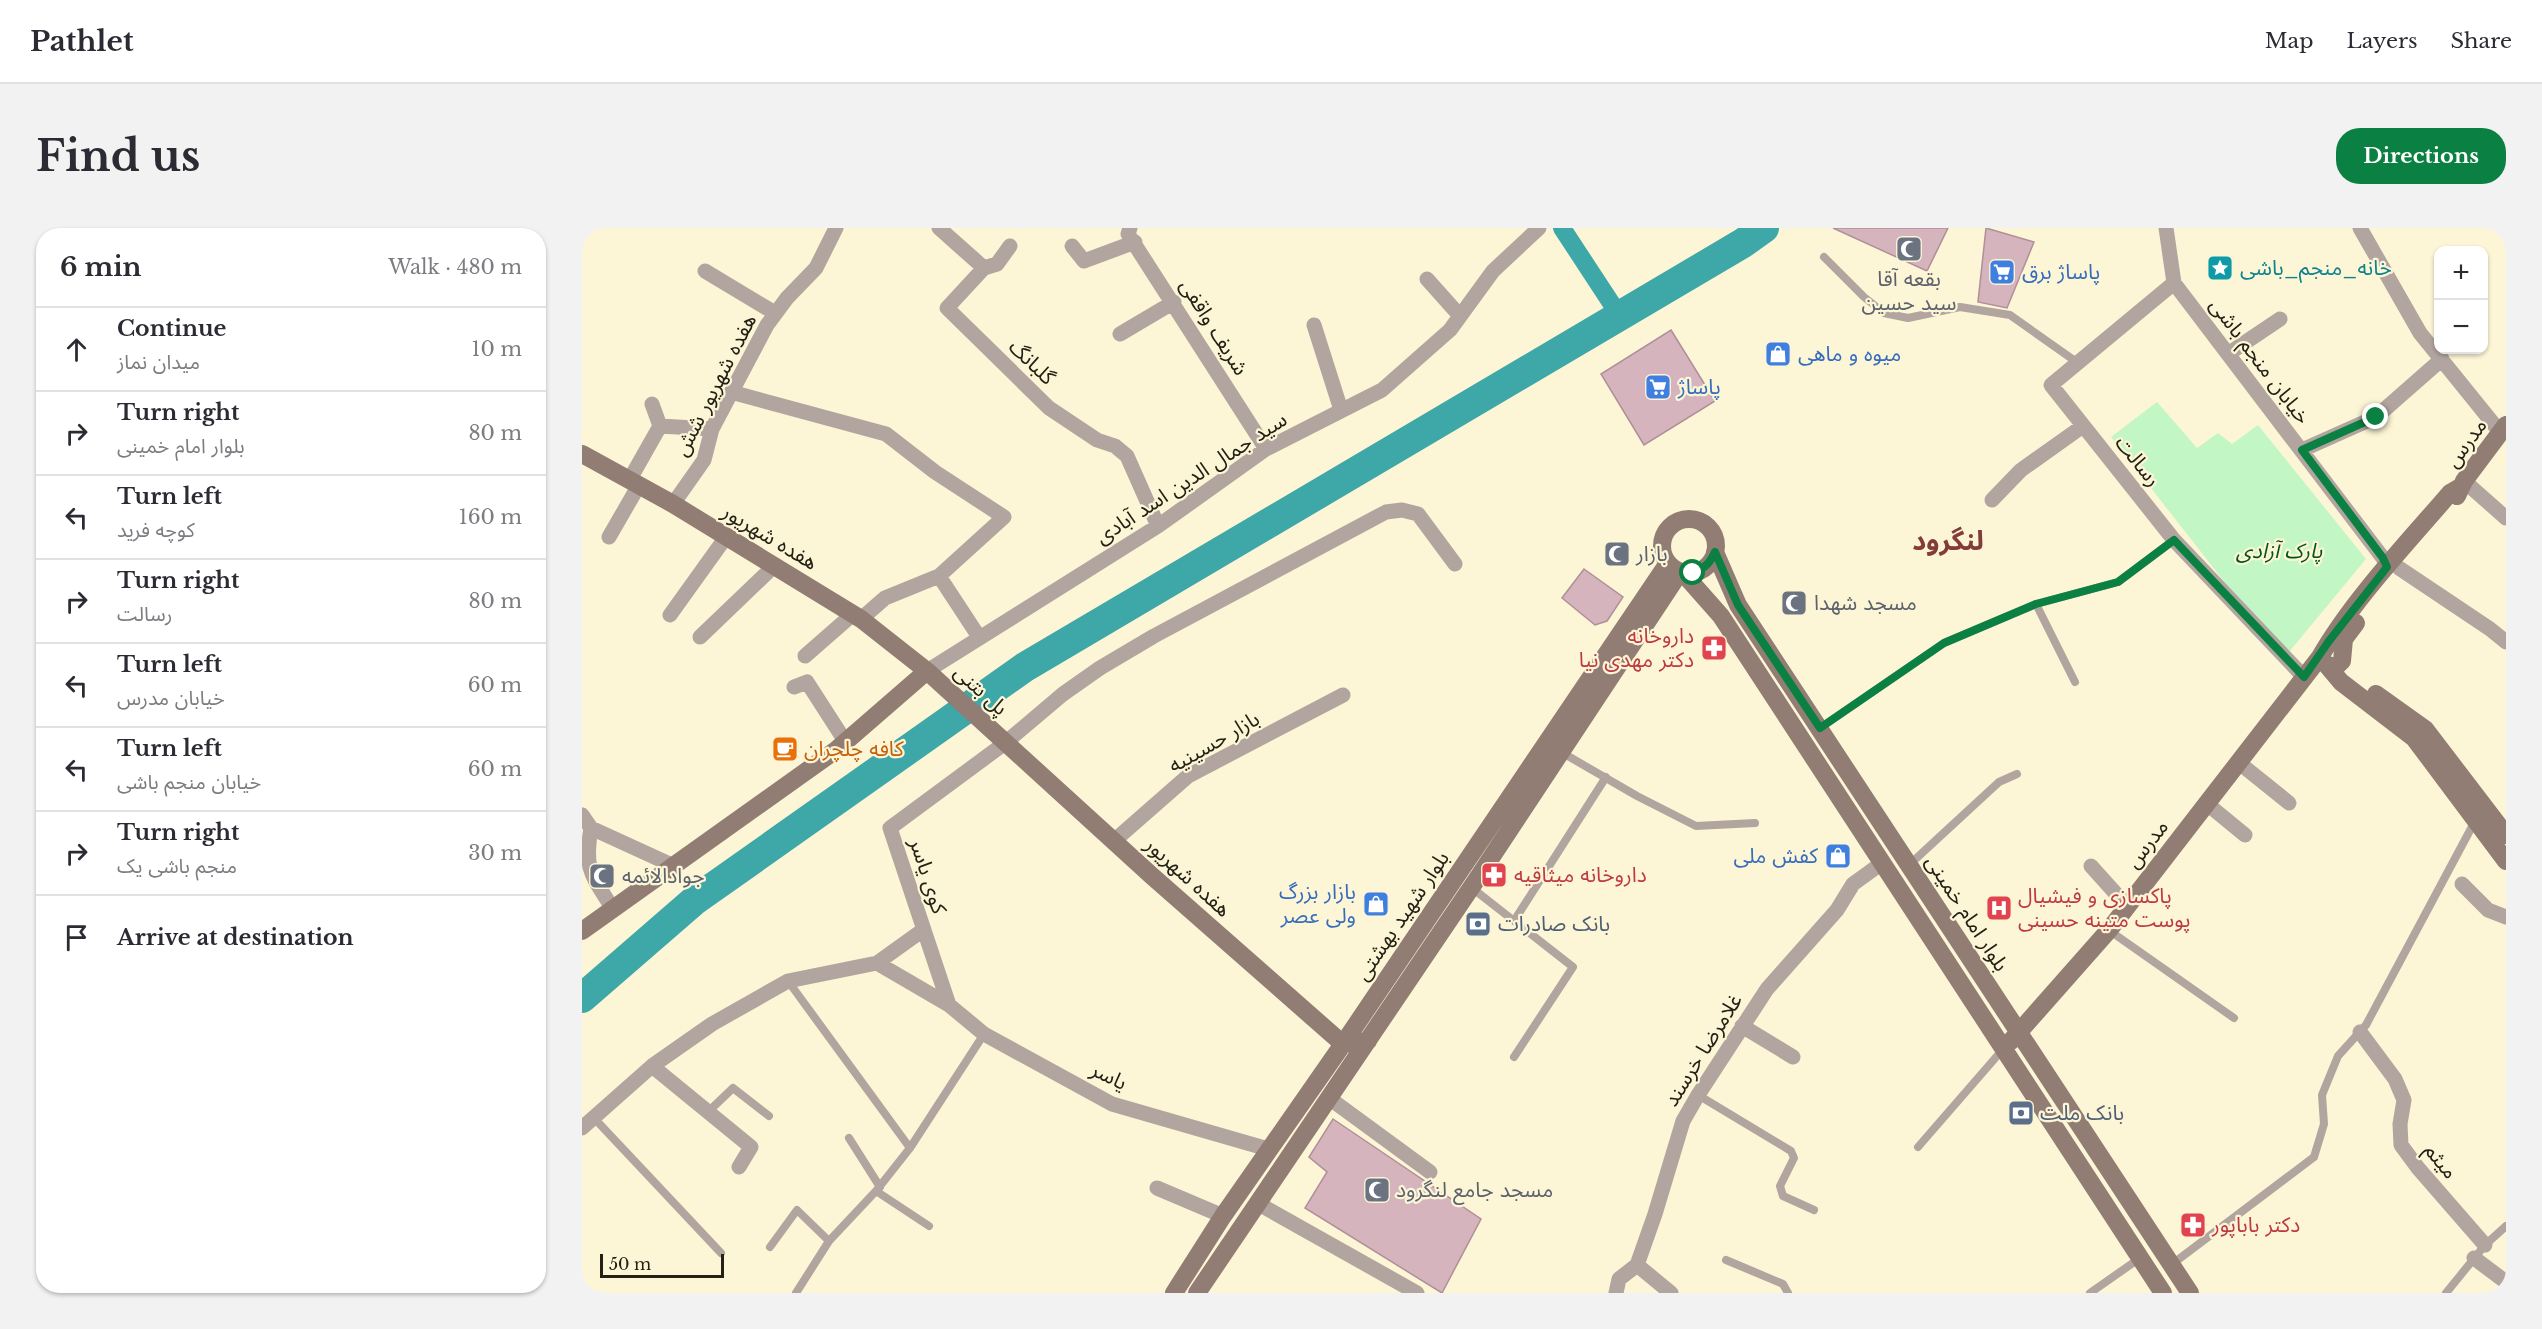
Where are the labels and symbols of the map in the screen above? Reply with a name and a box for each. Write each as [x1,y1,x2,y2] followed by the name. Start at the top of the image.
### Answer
[1894,234,1924,264] mosque icon: بقعه آقا سید حسین
[2205,253,2235,283] place icon: خانه_منجم_باشی
[2240,255,2392,283] place label: خانه_منجم_باشی
[1987,257,2017,287] supermarket icon: پاساژ برق
[2022,259,2100,285] place label: پاساژ برق
[1862,266,1956,316] place label: بقعه آقا سید حسین
[1174,274,1254,380] street label: شریف واقفی
[2202,293,2316,431] street label: خیابان منجم باشی
[668,310,762,460] street label: هفده شهریور شش
[1003,334,1061,390] street label: گلبانگ
[1763,339,1793,369] shop icon: میوه و ماهی
[1798,341,1901,367] place label: میوه و ماهی
[1643,372,1673,402] supermarket icon: پاساژ
[1677,374,1721,400] place label: پاساژ
[2362,403,2388,429] route end
[1090,406,1292,550] street label: سید جمال الدین اسد آبادی
[2439,413,2493,473] street label: مدرس
[2110,430,2166,492] street label: رسالت
[717,498,822,576] street label: هفده شهریور
[1912,524,1984,557] district label: لنگرود
[2236,538,2323,565] park label: پارک آزادی
[1602,539,1632,569] mosque icon: بازار
[1635,541,1668,567] place label: بازار
[1679,559,1705,585] route start
[1779,588,1809,618] mosque icon: مسجد شهدا
[1814,590,1917,616] place label: مسجد شهدا
[1579,623,1694,673] place label: داروخانه دکتر مهدی نیا
[1699,633,1729,663] pharmacy icon: داروخانه دکتر مهدی نیا
[948,659,1013,721] street label: پل بتنی
[1164,705,1264,779] street label: بازار حسینیه
[770,734,800,764] cafe icon: کافه چلچران
[804,736,904,762] place label: کافه چلچران
[2120,814,2174,874] street label: مدرس
[1139,831,1236,922] street label: هفده شهریور
[903,834,952,917] street label: کوی یاسر
[1823,841,1853,871] shop icon: کفش ملی
[1733,843,1818,869] place label: کفش ملی
[1349,846,1455,986] street label: بلوار شهید بهشتی
[1917,850,2014,978] street label: بلوار امام خمینی
[1479,860,1509,890] pharmacy icon: داروخانه میثاقیه
[587,861,617,891] mosque icon: جوادالائمه
[1514,862,1647,888] place label: داروخانه میثاقیه
[622,863,705,889] place label: جوادالائمه
[1279,879,1356,929] place label: بازار بزرگ ولی عصر
[2018,883,2190,933] place label: پاکسازی و فیشیال پوست متینه حسینی
[1361,889,1391,919] shop icon: بازار بزرگ ولی عصر
[1984,893,2014,923] hospital icon: پاکسازی و فیشیال پوست متینه حسینی
[1463,909,1493,939] bank icon: بانک صادرات
[1498,911,1610,937] place label: بانک صادرات
[1658,989,1748,1111] street label: غلامرضا خرسند
[1086,1056,1131,1096] street label: یاسر
[2006,1098,2036,1128] bank icon: بانک ملت
[2040,1100,2124,1126] place label: بانک ملت
[2417,1138,2463,1185] street label: میثم
[1362,1175,1392,1205] mosque icon: مسجد جامع لنگرود
[1396,1177,1553,1205] place label: مسجد جامع لنگرود
[2178,1210,2208,1240] pharmacy icon: دکتر باباپور
[2211,1212,2300,1238] place label: دکتر باباپور
[600,1251,724,1278] scale bar

